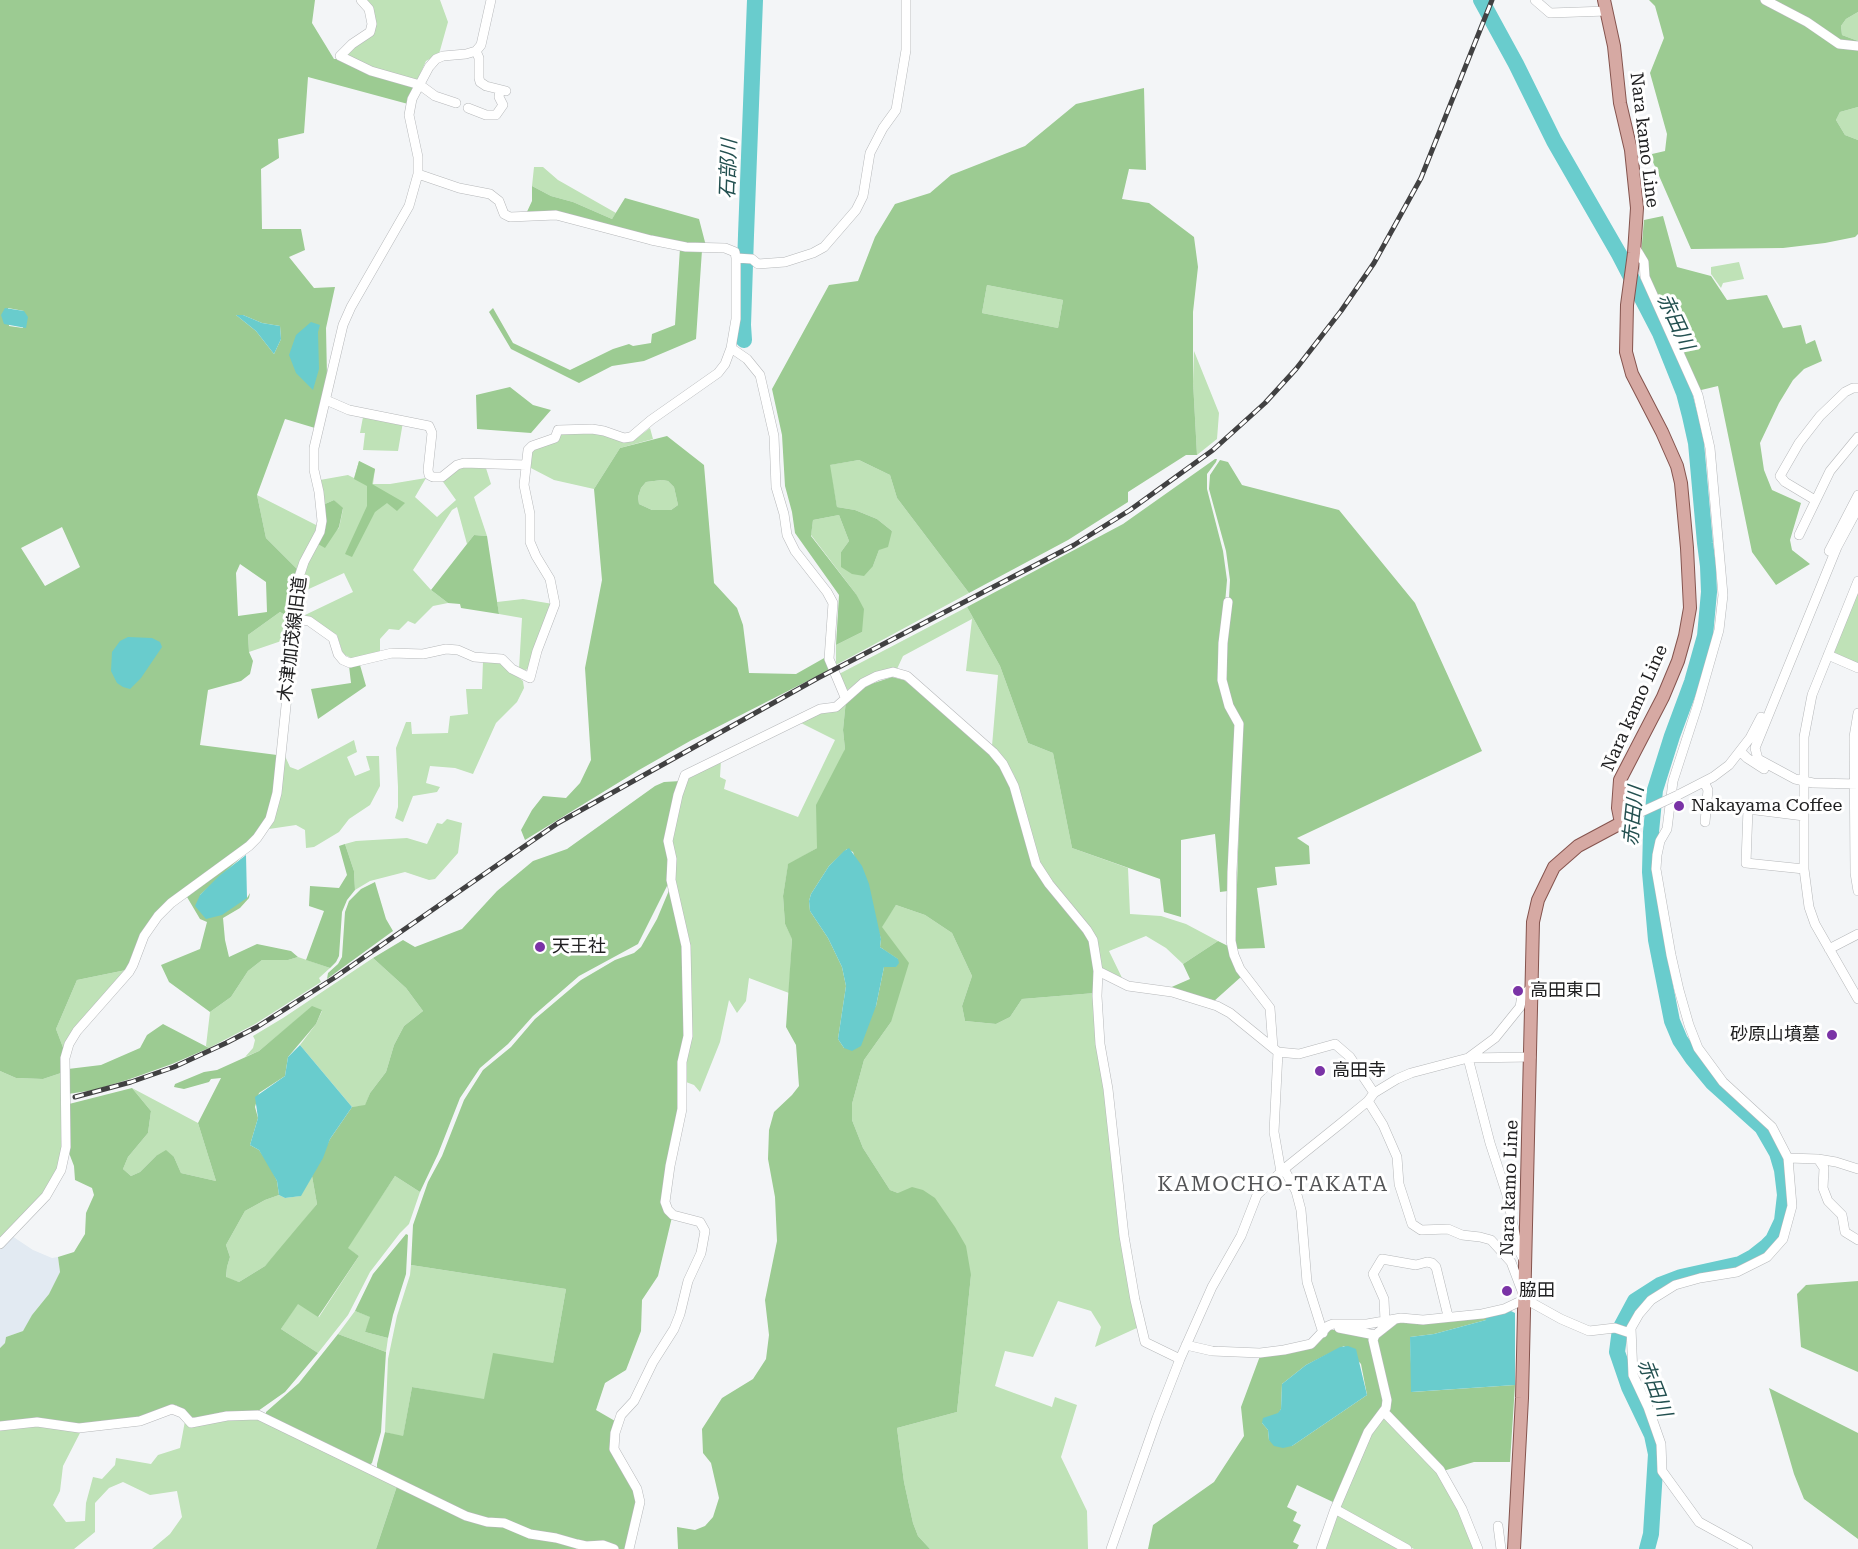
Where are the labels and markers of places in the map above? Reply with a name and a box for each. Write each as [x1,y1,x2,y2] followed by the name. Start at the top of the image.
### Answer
[1691,795,1842,817] place label: Nakayama Coffee
[1672,799,1686,813] marker: Nakayama Coffee
[552,936,606,958] place label: 天王社
[533,940,547,954] marker: 天王社
[1530,980,1602,1002] place label: 高田東口
[1511,984,1525,998] marker: 高田東口
[1730,1024,1820,1046] place label: 砂原山墳墓
[1825,1028,1839,1042] marker: 砂原山墳墓
[1332,1060,1386,1082] place label: 高田寺
[1313,1064,1327,1078] marker: 高田寺
[1519,1280,1555,1302] place label: 脇田
[1500,1284,1514,1298] marker: 脇田

